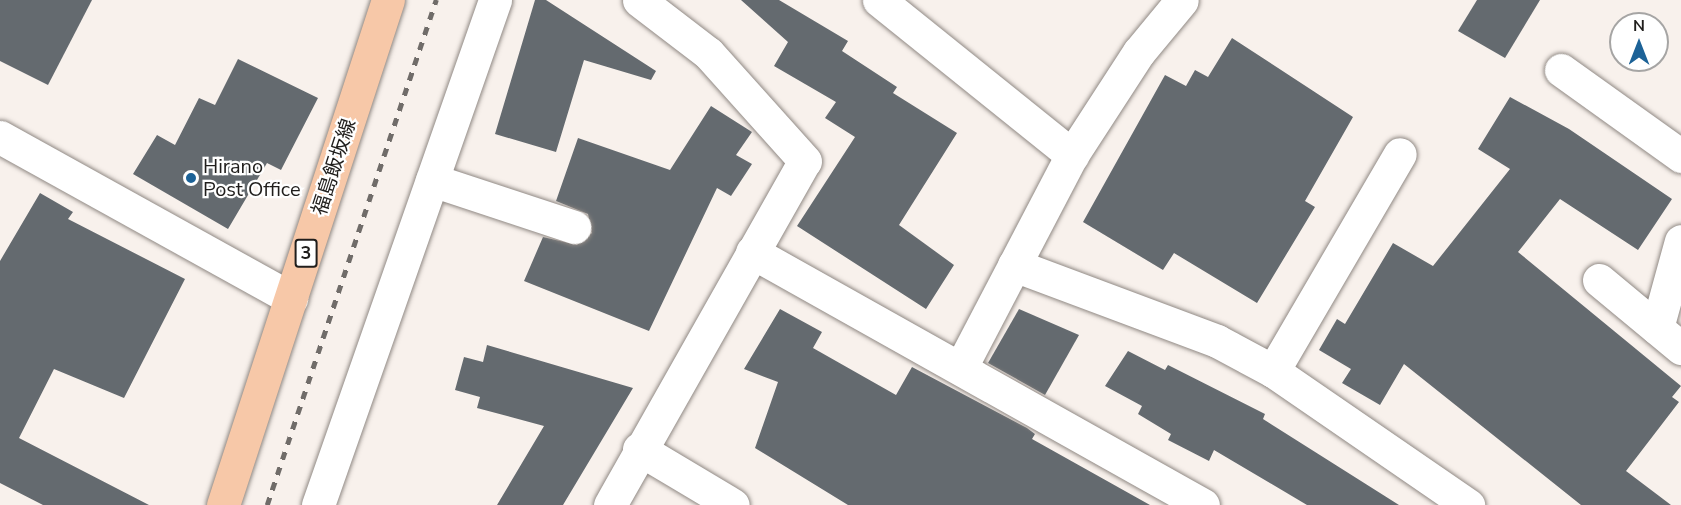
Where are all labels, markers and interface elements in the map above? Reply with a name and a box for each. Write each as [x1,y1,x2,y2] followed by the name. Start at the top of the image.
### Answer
[1609,12,1669,72] north arrow
[1633,15,1645,37] text: N
[307,116,361,218] street label: 福島飯坂線
[203,154,301,201] place label: Hirano Post Office
[184,171,198,185] marker: Hirano Post Office
[294,238,318,268] road number: 3

